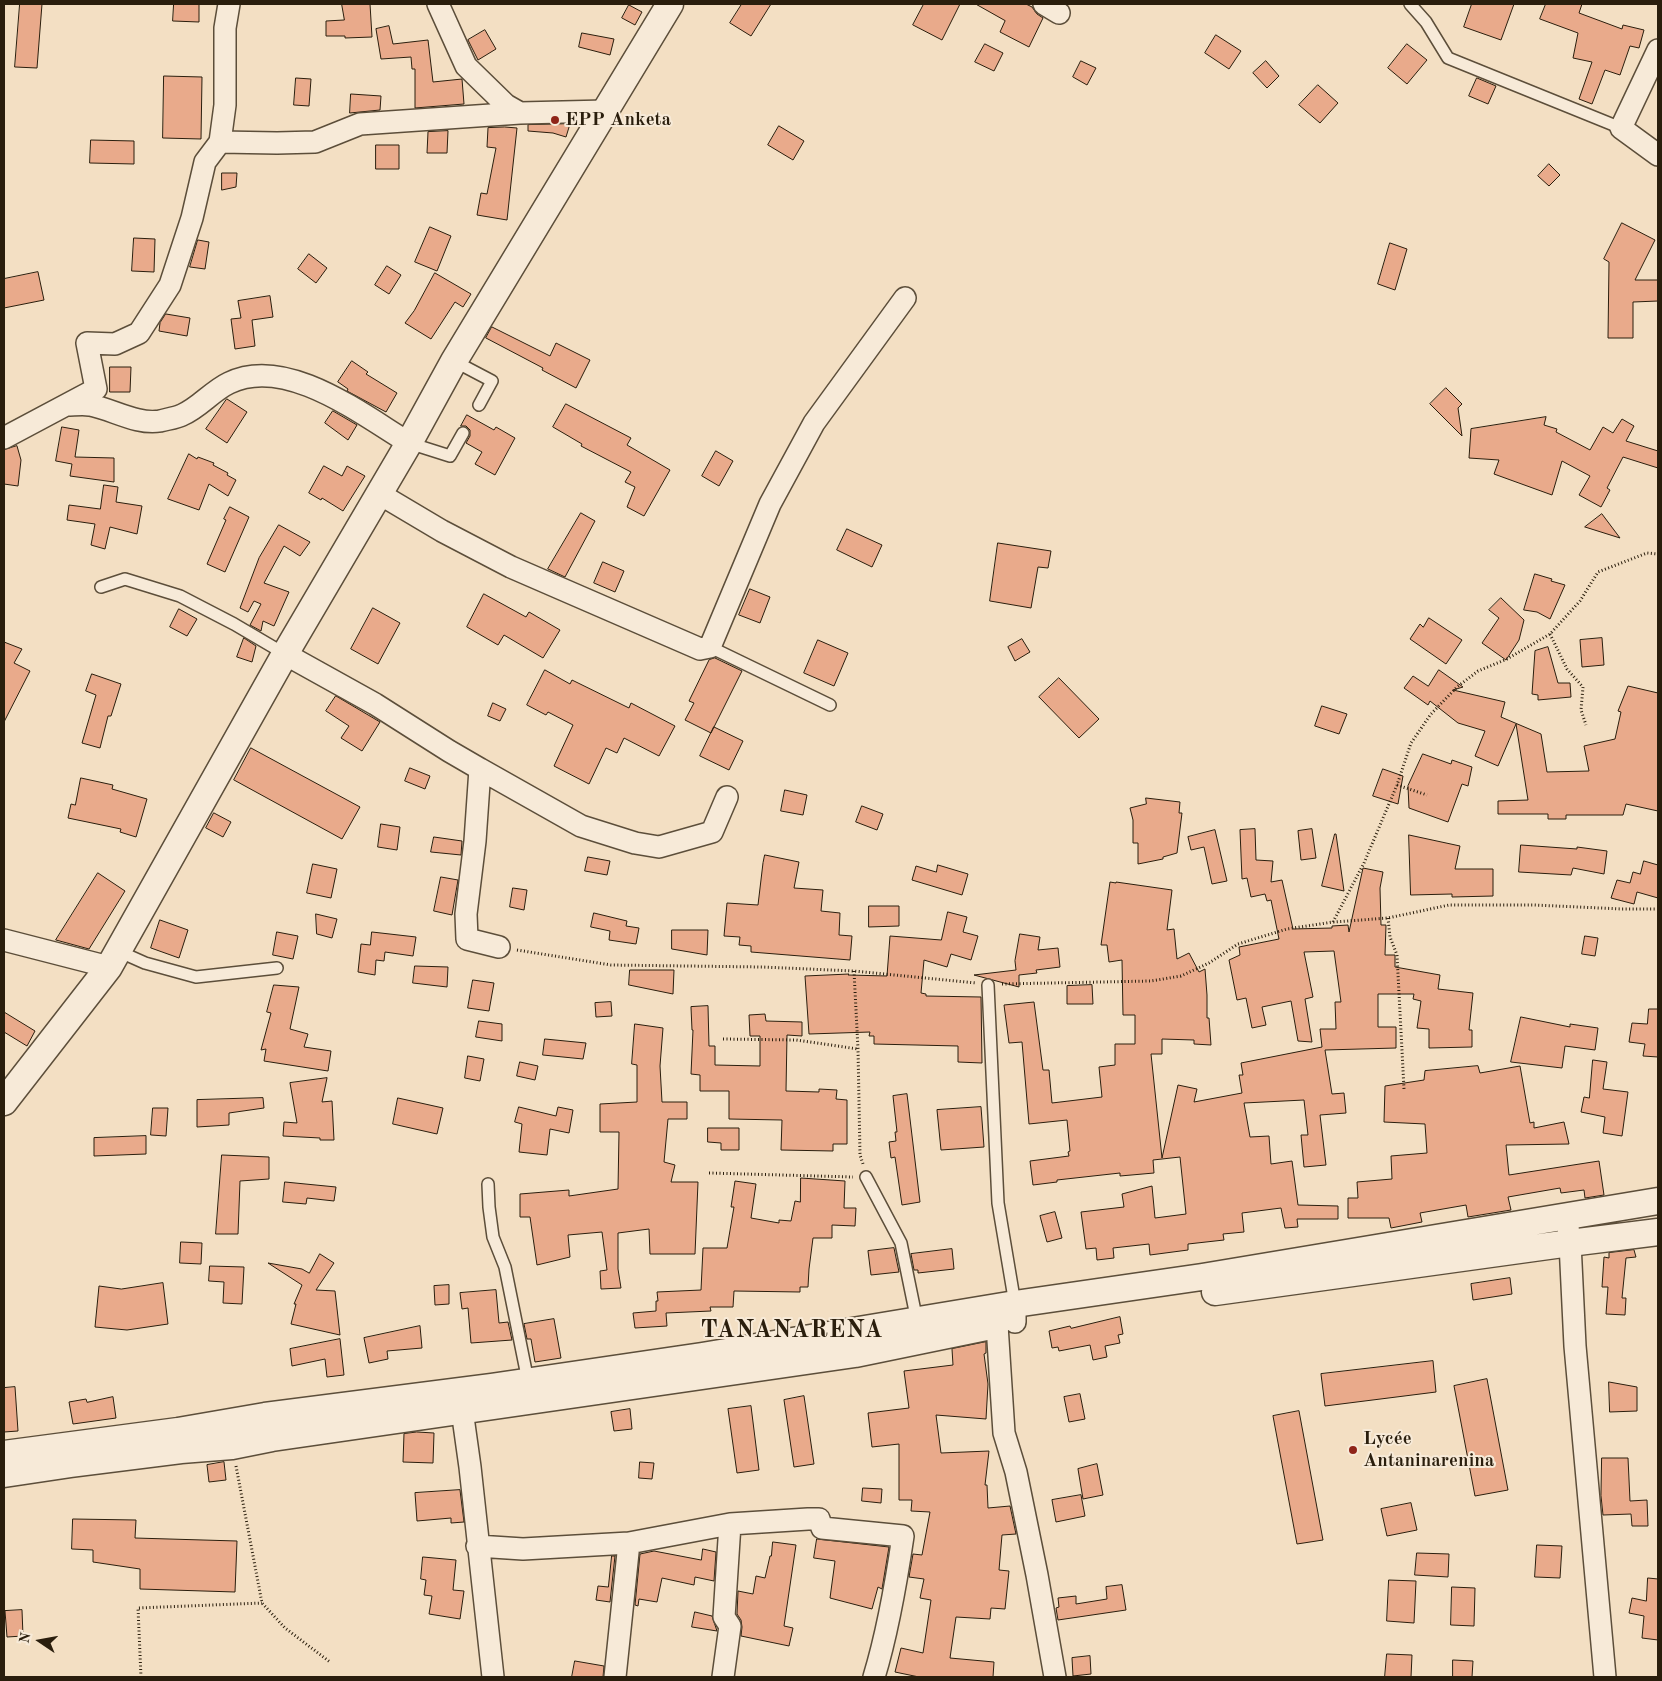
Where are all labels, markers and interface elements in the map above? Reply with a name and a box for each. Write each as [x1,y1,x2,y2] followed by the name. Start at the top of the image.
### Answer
[565,109,671,131] place label: EPP Anketa
[549,114,561,126] marker: EPP Anketa
[699,1317,885,1345] district label: TANANARENA
[1363,1428,1494,1472] place label: Lycée Antaninarenina
[1347,1444,1359,1456] marker: Lycée Antaninarenina
[15,1616,65,1666] north arrow
[17,1631,33,1645] text: N

